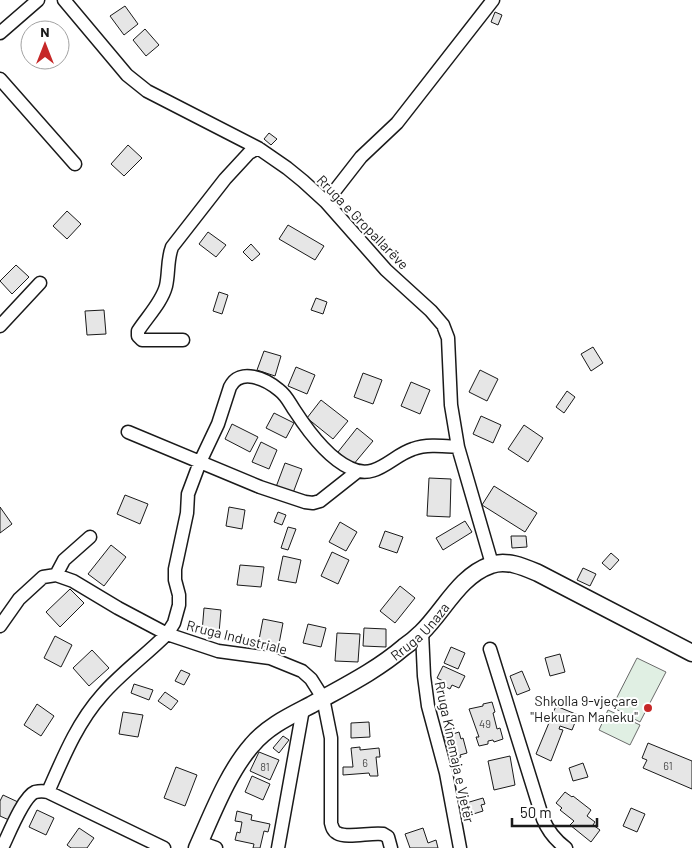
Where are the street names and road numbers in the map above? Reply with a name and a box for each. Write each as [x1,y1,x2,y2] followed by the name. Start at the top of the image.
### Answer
[314,171,412,273] street label: Rruga e Gropallarëve
[387,599,452,664] street label: Rruga Unaza
[185,616,289,658] street label: Rruga Industriale
[432,680,478,824] street label: Rruga Kinemaja e Vjetër

